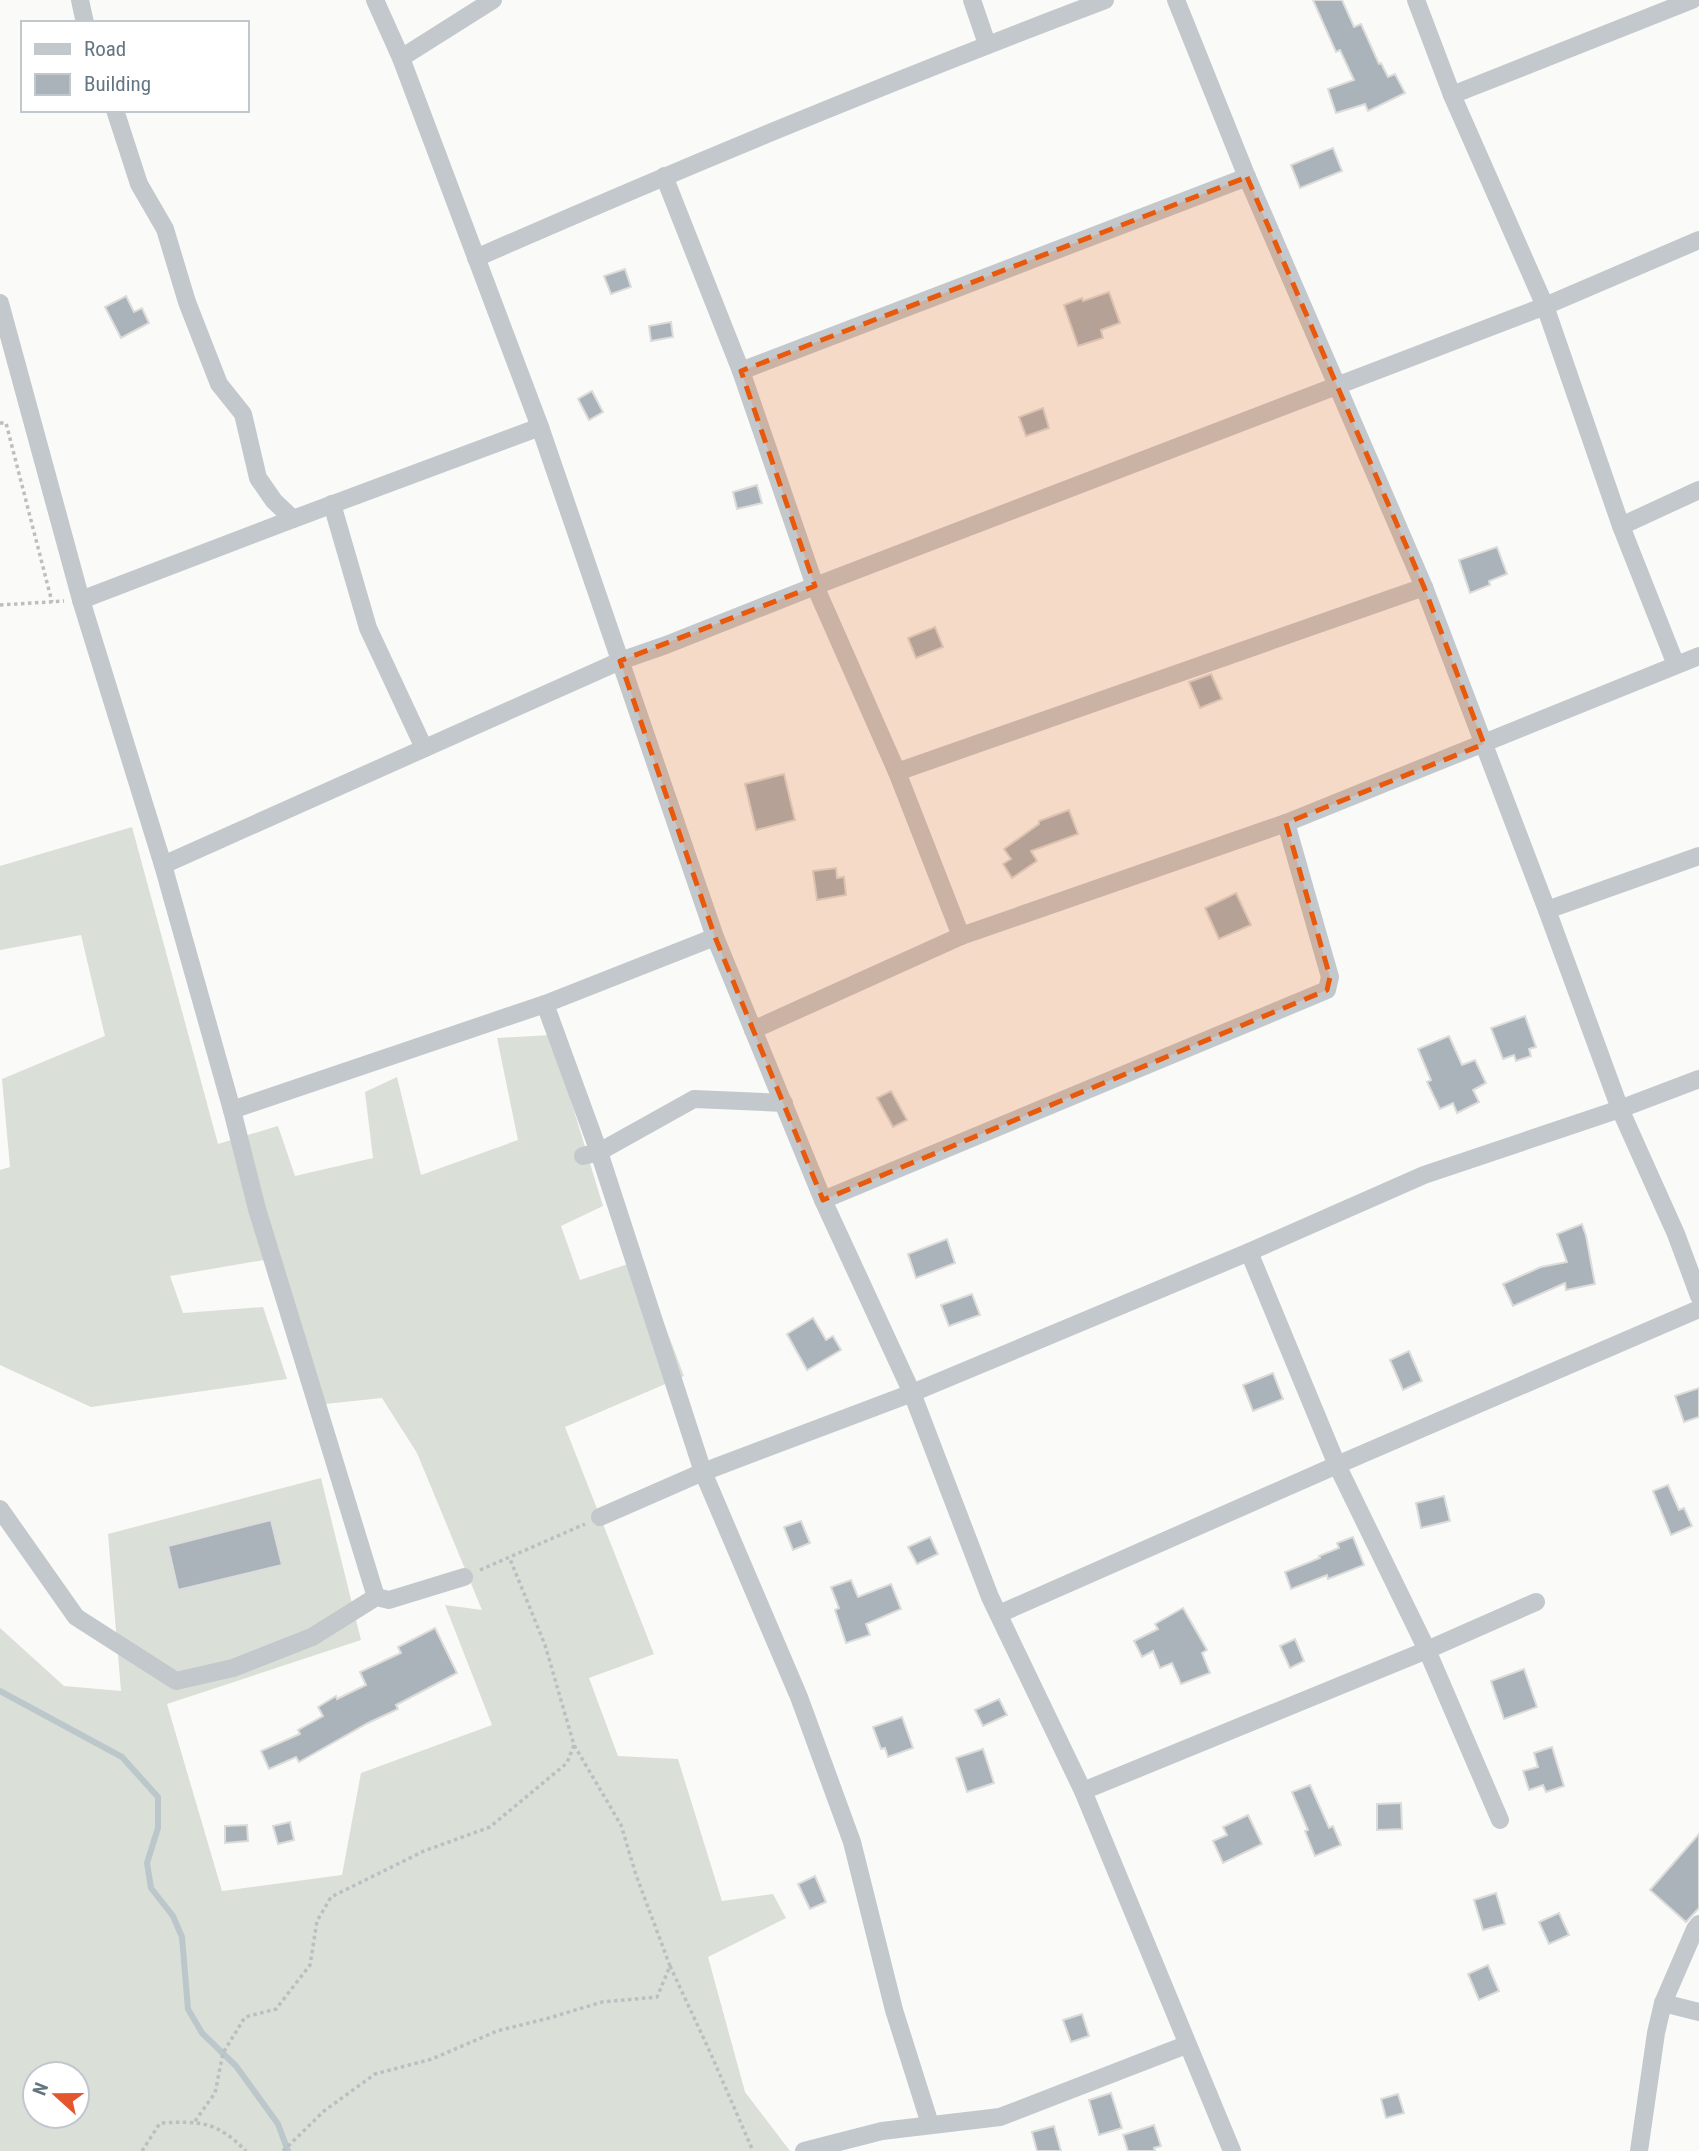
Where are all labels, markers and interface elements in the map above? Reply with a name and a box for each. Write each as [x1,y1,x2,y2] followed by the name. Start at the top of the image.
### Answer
[21,21,248,112] legend
[84,37,126,61] text: Road
[84,72,151,96] text: Building
[21,2060,91,2130] north arrow
[28,2080,53,2099] text: N

